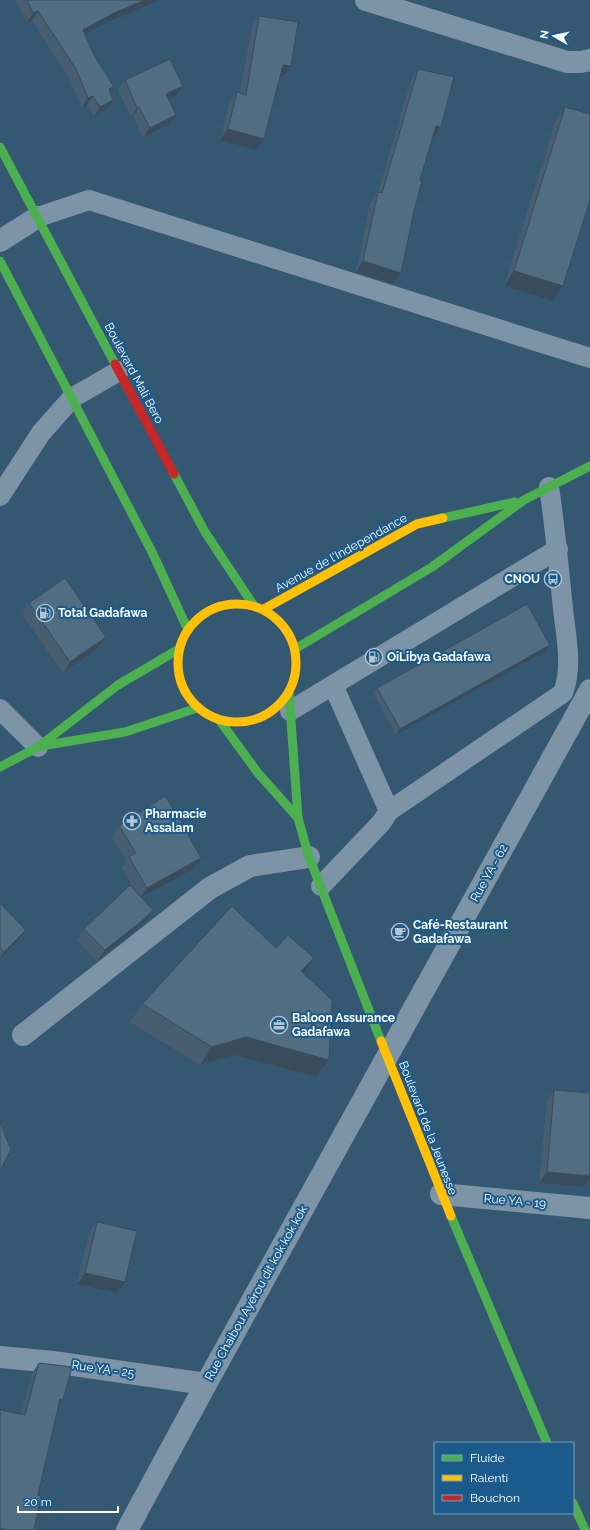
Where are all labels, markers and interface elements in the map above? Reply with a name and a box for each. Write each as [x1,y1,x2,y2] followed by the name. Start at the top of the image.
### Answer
[534,16,574,56] north arrow
[538,29,552,40] text: N
[102,320,166,426] street label: Boulevard Mali Bero
[273,511,409,595] street label: Avenue de l'Independance
[543,569,563,589] bus stop icon: CNOU
[505,572,540,586] place label: CNOU
[35,603,55,623] fuel station icon: Total Gadafawa
[58,606,147,620] place label: Total Gadafawa
[364,647,384,667] fuel station icon: OiLibya Gadafawa
[387,650,491,664] place label: OiLibya Gadafawa
[145,807,206,835] place label: Pharmacie Assalam
[122,811,142,831] pharmacy icon: Pharmacie Assalam
[467,842,511,904] street label: Rue YA - 62
[413,918,508,946] place label: Café-Restaurant Gadafawa
[390,922,410,942] cafe icon: Café-Restaurant Gadafawa
[292,1011,395,1039] place label: Baloon Assurance Gadafawa
[269,1015,289,1035] office icon: Baloon Assurance Gadafawa
[396,1059,460,1197] street label: Boulevard de la Jeunesse
[483,1191,547,1211] street label: Rue YA - 19
[202,1202,310,1383] street label: Rue Chaibou Ayérou dit kok kok kok
[71,1358,136,1380] street label: Rue YA - 25
[434,1442,574,1514] legend
[470,1451,505,1465] text: Fluide
[470,1471,508,1485] text: Ralenti
[18,1488,118,1514] scale bar
[470,1491,520,1505] text: Bouchon
[24,1495,52,1509] text: 20 m

